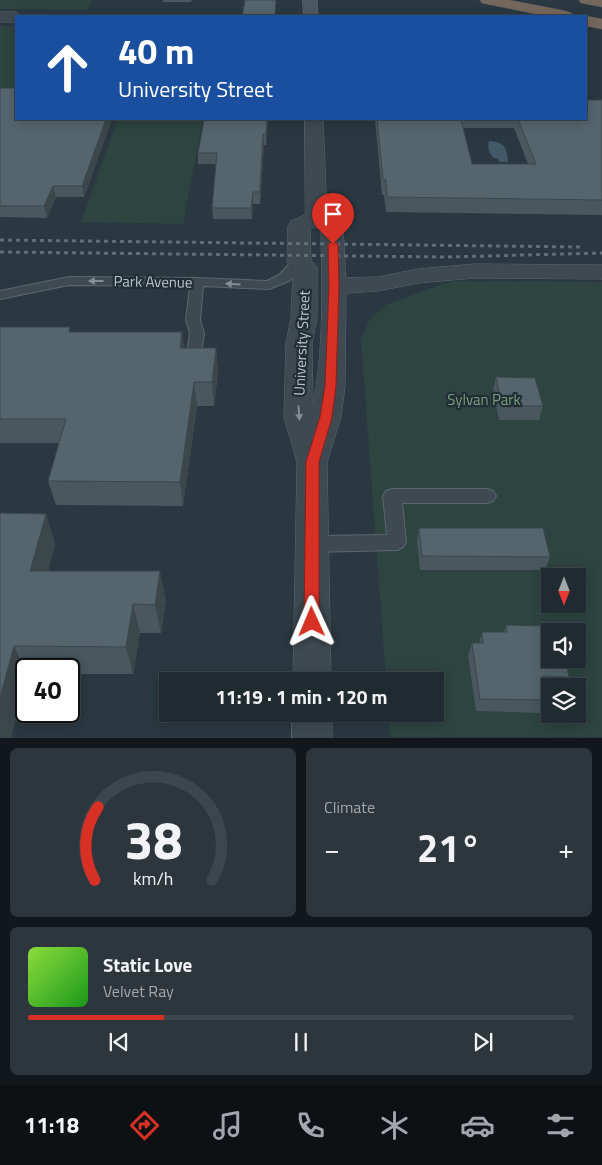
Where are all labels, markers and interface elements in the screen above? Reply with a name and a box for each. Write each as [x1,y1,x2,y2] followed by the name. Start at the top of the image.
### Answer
[118,24,194,78] text: 40 m
[35,35,100,100] icon: ahead
[118,72,273,106] text: University Street
[312,193,354,244] pin
[319,200,347,228] icon: arrive
[113,269,193,294] street label: Park Avenue
[88,277,104,285] one-way arrow
[225,279,241,287] one-way arrow
[287,289,316,396] street label: University Street
[447,388,521,411] park label: Sylvan Park
[296,405,304,421] one-way arrow
[541,568,586,612] north arrow
[541,568,586,723] map controls
[285,595,337,647] position arrow
[541,623,586,668] button: sound
[15,658,80,723] speed limit sign: 40
[541,678,586,723] button: layers
[215,682,388,711] text: 11:19 · 1 min · 120 m
[324,795,375,819] text: Climate
[124,800,182,879] text: 38
[417,819,481,877] text: 21°
[324,827,340,870] text: −
[558,827,574,870] text: +
[133,865,173,892] text: km/h
[103,950,192,979] text: Static Love
[103,979,174,1003] text: Velvet Ray
[105,1028,133,1056] icon: previous
[287,1028,315,1056] icon: pause
[469,1028,497,1056] icon: next
[24,1108,79,1142] text: 11:18
[127,1108,162,1143] icon: directions
[210,1108,245,1143] icon: music
[293,1108,328,1143] icon: phone
[377,1108,412,1143] icon: climate
[460,1108,495,1143] icon: car
[543,1108,578,1143] icon: filters

